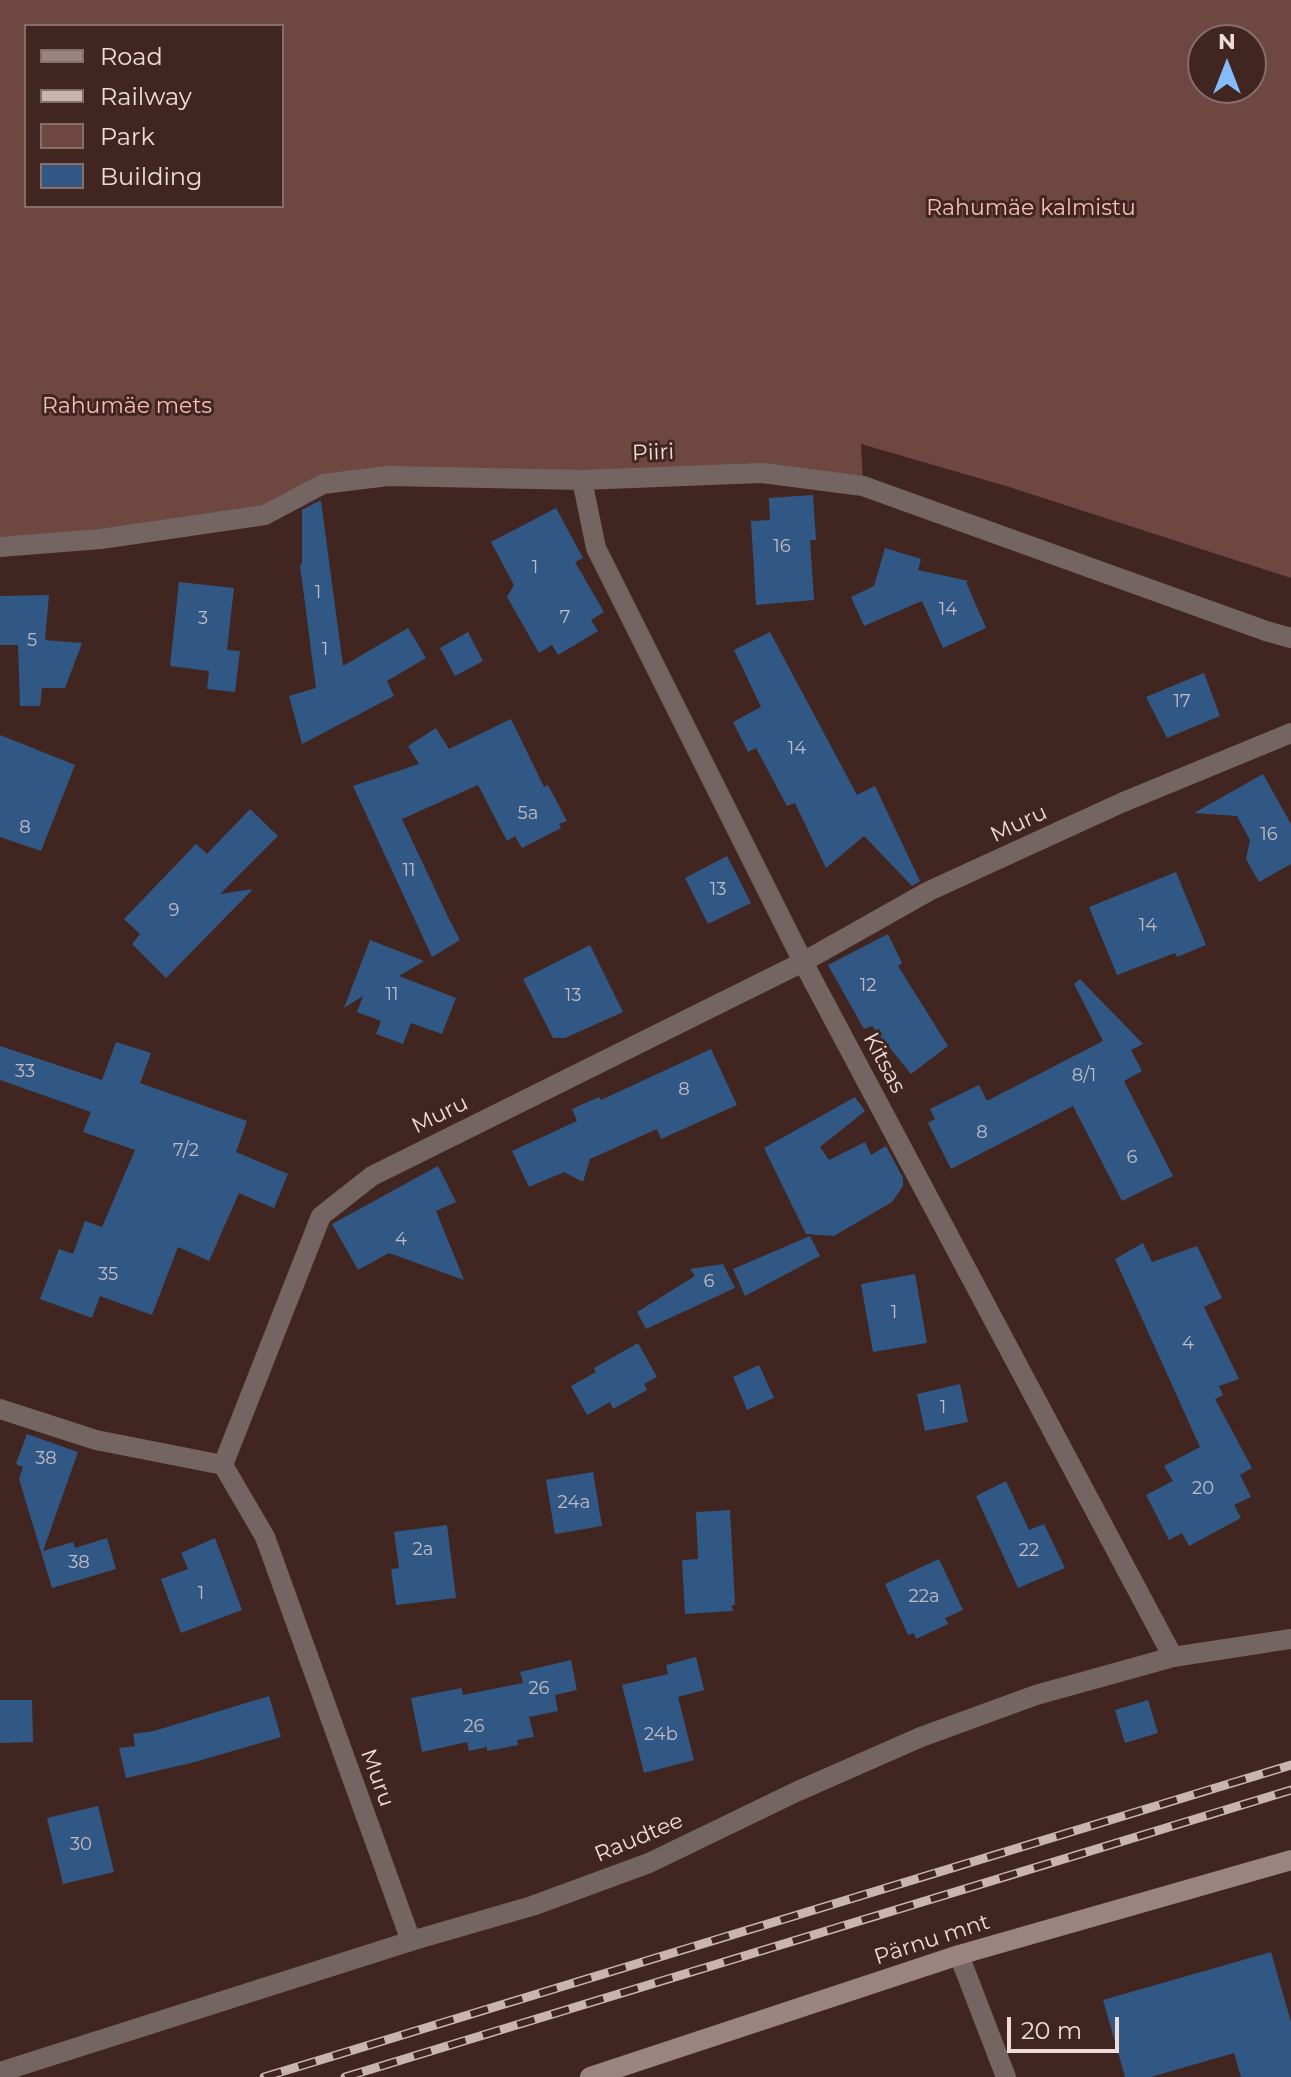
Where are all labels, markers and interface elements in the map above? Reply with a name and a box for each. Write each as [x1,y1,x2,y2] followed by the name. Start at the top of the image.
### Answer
[24,24,284,208] legend
[1187,24,1267,104] north arrow
[1218,28,1236,55] text: N
[100,42,163,71] text: Road
[100,82,192,111] text: Railway
[100,122,155,151] text: Park
[100,162,203,191] text: Building
[926,196,1136,222] park label: Rahumäe kalmistu
[42,394,212,420] park label: Rahumäe mets
[631,439,675,467] street label: Piiri
[773,536,791,558] house number: 16
[532,557,538,579] house number: 1
[315,582,321,604] house number: 1
[939,599,957,621] house number: 14
[560,607,570,629] house number: 7
[198,608,208,630] house number: 3
[27,630,37,652] house number: 5
[322,639,328,661] house number: 1
[1173,691,1191,713] house number: 17
[788,738,806,760] house number: 14
[987,799,1051,849] street label: Muru
[518,803,538,825] house number: 5a
[19,817,31,839] house number: 8
[1260,824,1278,846] house number: 16
[403,860,415,882] house number: 11
[710,879,726,901] house number: 13
[169,900,179,922] house number: 9
[1139,915,1157,937] house number: 14
[860,975,876,997] house number: 12
[386,984,398,1006] house number: 11
[565,985,581,1007] house number: 13
[857,1028,911,1098] street label: Kitsas
[15,1061,35,1083] house number: 33
[1072,1065,1096,1087] house number: 8/1
[678,1079,690,1101] house number: 8
[408,1090,472,1140] street label: Muru
[976,1122,988,1144] house number: 8
[173,1140,199,1162] house number: 7/2
[1127,1147,1137,1169] house number: 6
[395,1229,407,1251] house number: 4
[98,1264,118,1286] house number: 35
[704,1271,714,1293] house number: 6
[891,1302,897,1324] house number: 1
[1182,1333,1194,1355] house number: 4
[940,1397,946,1419] house number: 1
[35,1448,57,1470] house number: 38
[1192,1478,1214,1500] house number: 20
[558,1492,590,1514] house number: 24a
[413,1539,433,1561] house number: 2a
[1019,1540,1039,1562] house number: 22
[68,1552,90,1574] house number: 38
[198,1583,204,1605] house number: 1
[908,1586,940,1608] house number: 22a
[528,1678,550,1700] house number: 26
[463,1716,485,1738] house number: 26
[644,1724,678,1746] house number: 24b
[354,1746,400,1810] street label: Muru
[591,1808,687,1868] street label: Raudtee
[70,1834,92,1856] house number: 30
[871,1909,993,1971] street label: Pärnu mnt
[1011,2001,1123,2051] scale bar
[1021,2016,1082,2045] text: 20 m

